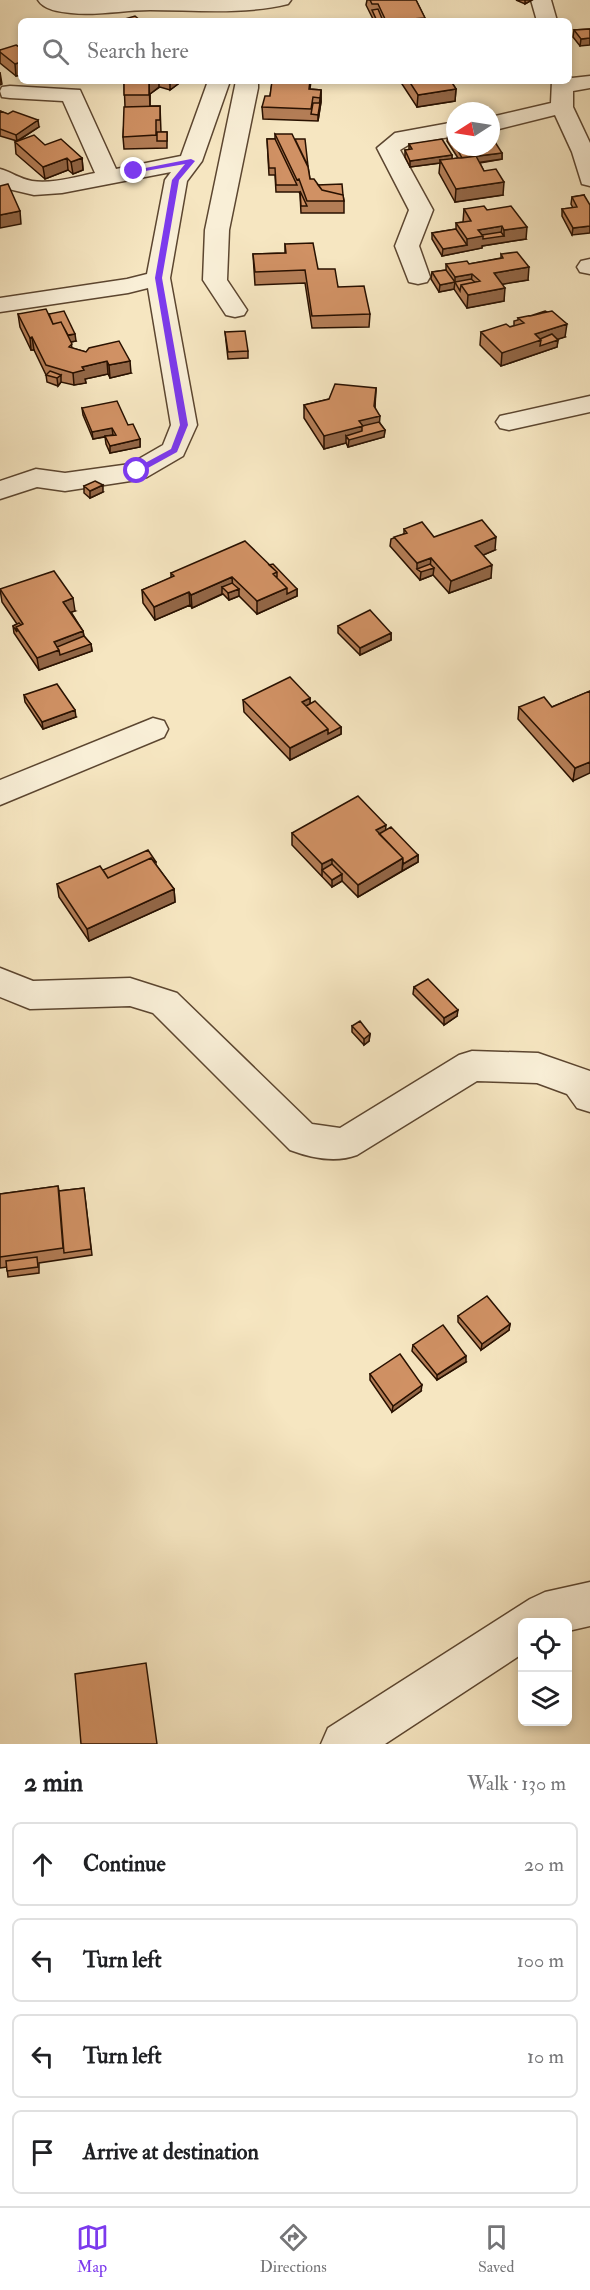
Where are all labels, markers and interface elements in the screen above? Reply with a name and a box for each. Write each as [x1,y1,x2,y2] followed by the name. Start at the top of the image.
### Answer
[18,18,572,84] search box
[39,35,72,68] icon: search
[87,37,189,65] text: Search here
[446,102,500,156] north arrow
[120,157,146,183] route end
[123,457,149,483] route start
[518,1618,572,1726] map controls
[518,1618,572,1672] button: locate
[518,1672,572,1726] button: layers
[24,1767,83,1799] text: 2 min
[467,1771,566,1796] text: Walk · 130 m
[26,1848,59,1881] icon: ahead
[83,1850,166,1878] text: Continue
[524,1852,564,1877] text: 20 m
[26,1944,59,1977] icon: left
[83,1946,162,1974] text: Turn left
[517,1948,564,1973] text: 100 m
[26,2040,59,2073] icon: left
[83,2042,162,2070] text: Turn left
[527,2044,564,2069] text: 10 m
[26,2136,59,2169] icon: arrive
[83,2138,259,2166] text: Arrive at destination
[76,2221,109,2277] tab: Map
[260,2221,327,2277] tab: Directions
[478,2221,514,2277] tab: Saved

